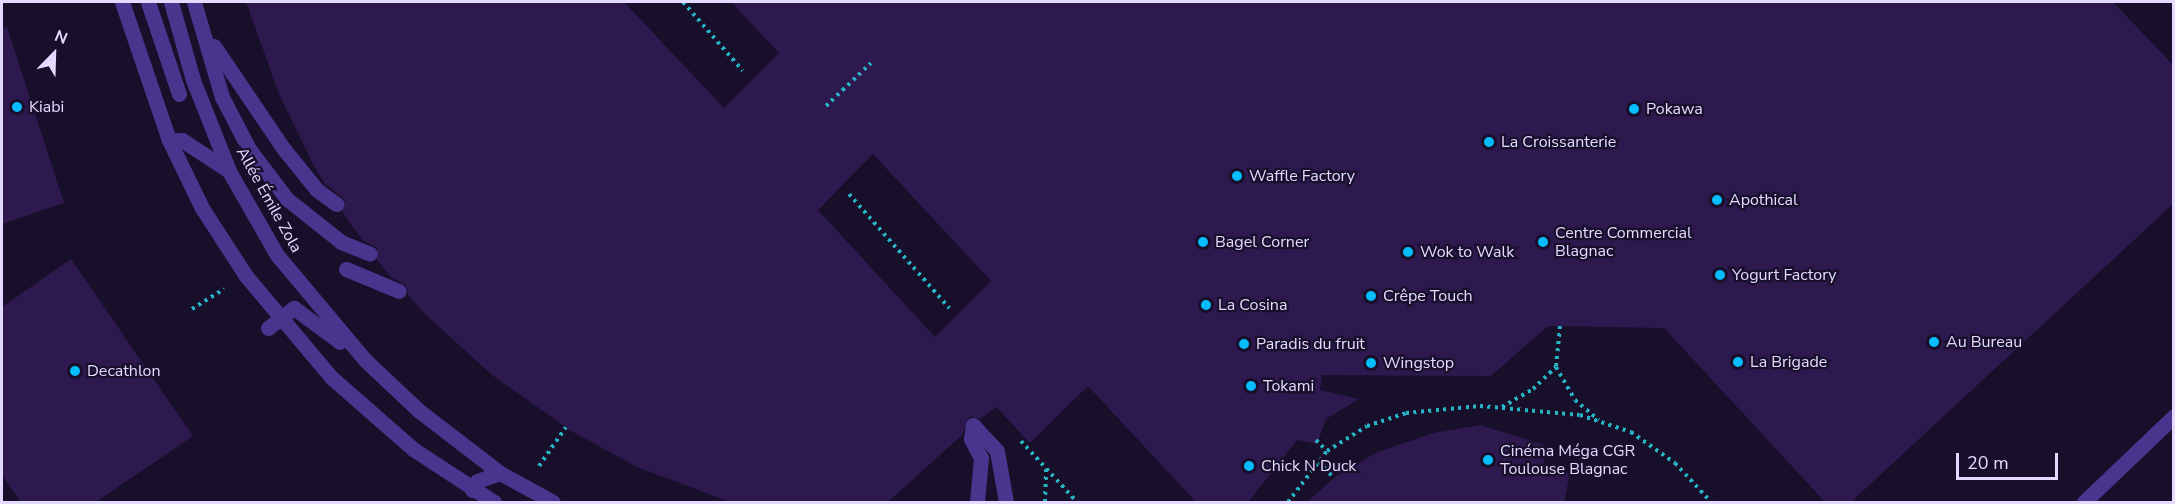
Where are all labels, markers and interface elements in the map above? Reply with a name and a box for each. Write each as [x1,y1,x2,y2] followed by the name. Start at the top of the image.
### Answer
[24,24,84,84] north arrow
[51,25,71,50] text: N
[29,97,64,117] place label: Kiabi
[1646,99,1703,119] place label: Pokawa
[10,100,24,114] marker: Kiabi
[1627,102,1641,116] marker: Pokawa
[1501,132,1616,152] place label: La Croissanterie
[1482,135,1496,149] marker: La Croissanterie
[232,144,306,256] street label: Allée Émile Zola
[1249,166,1355,186] place label: Waffle Factory
[1230,169,1244,183] marker: Waffle Factory
[1729,190,1798,210] place label: Apothical
[1710,193,1724,207] marker: Apothical
[1555,223,1692,261] place label: Centre Commercial Blagnac
[1215,232,1309,252] place label: Bagel Corner
[1196,235,1210,249] marker: Bagel Corner
[1536,235,1550,249] marker: Centre Commercial Blagnac
[1420,242,1514,262] place label: Wok to Walk
[1401,245,1415,259] marker: Wok to Walk
[1732,265,1837,285] place label: Yogurt Factory
[1713,268,1727,282] marker: Yogurt Factory
[1383,286,1473,306] place label: Crêpe Touch
[1364,289,1378,303] marker: Crêpe Touch
[1218,295,1287,315] place label: La Cosina
[1199,298,1213,312] marker: La Cosina
[1946,332,2022,352] place label: Au Bureau
[1256,334,1365,354] place label: Paradis du fruit
[1927,335,1941,349] marker: Au Bureau
[1237,337,1251,351] marker: Paradis du fruit
[1750,352,1827,372] place label: La Brigade
[1383,353,1454,373] place label: Wingstop
[1731,355,1745,369] marker: La Brigade
[1364,356,1378,370] marker: Wingstop
[87,361,161,381] place label: Decathlon
[68,364,82,378] marker: Decathlon
[1263,376,1314,396] place label: Tokami
[1244,379,1258,393] marker: Tokami
[1500,441,1635,479] place label: Cinéma Méga CGR Toulouse Blagnac
[1959,441,2061,479] scale bar
[1967,451,2009,475] text: 20 m
[1481,453,1495,467] marker: Cinéma Méga CGR Toulouse Blagnac
[1261,456,1356,476] place label: Chick N Duck
[1242,459,1256,473] marker: Chick N Duck

